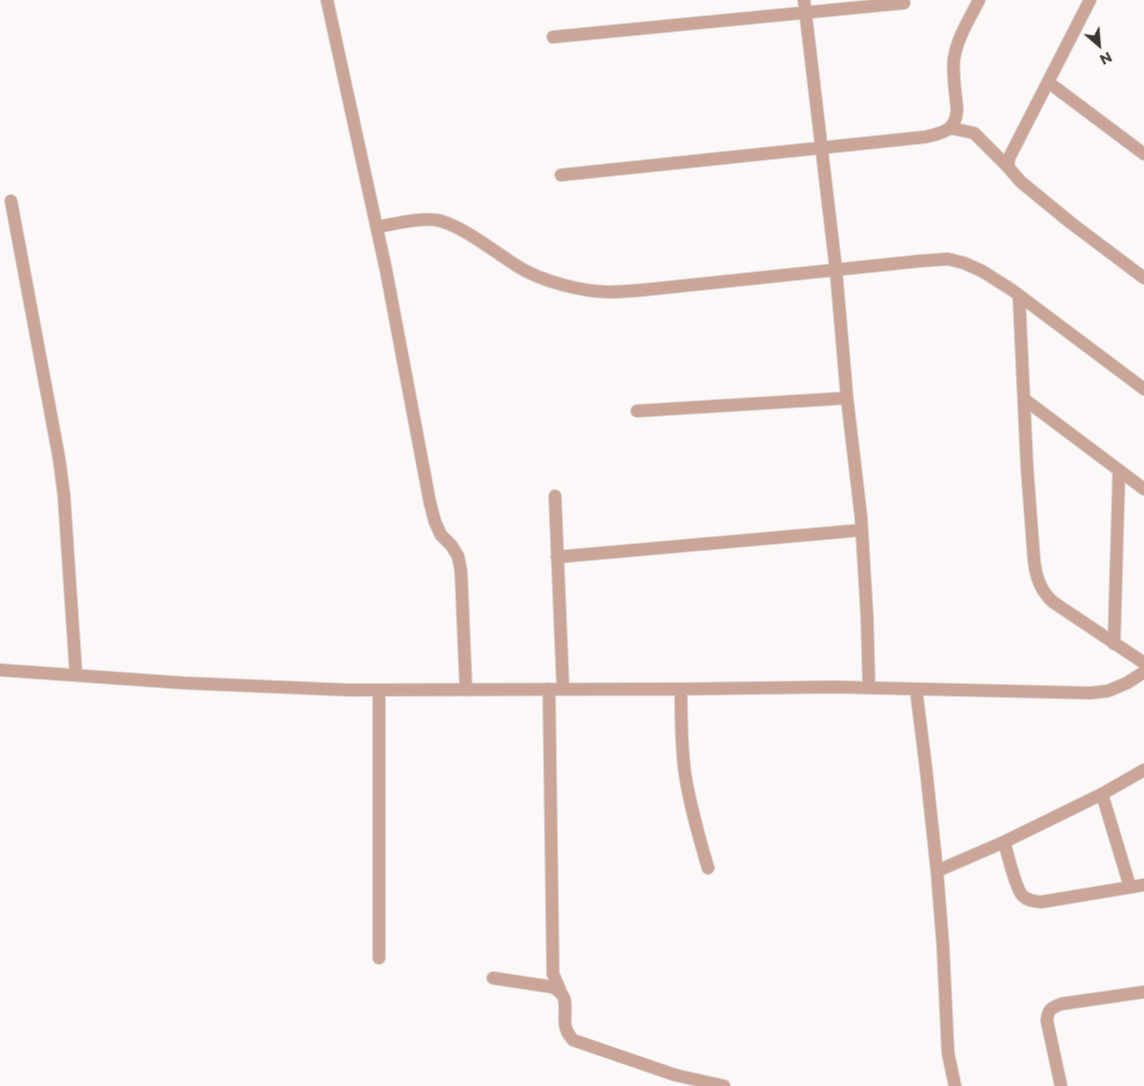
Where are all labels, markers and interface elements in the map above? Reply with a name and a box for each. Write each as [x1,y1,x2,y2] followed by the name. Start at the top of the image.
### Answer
[1074,20,1124,70] north arrow
[1097,48,1115,69] text: N

